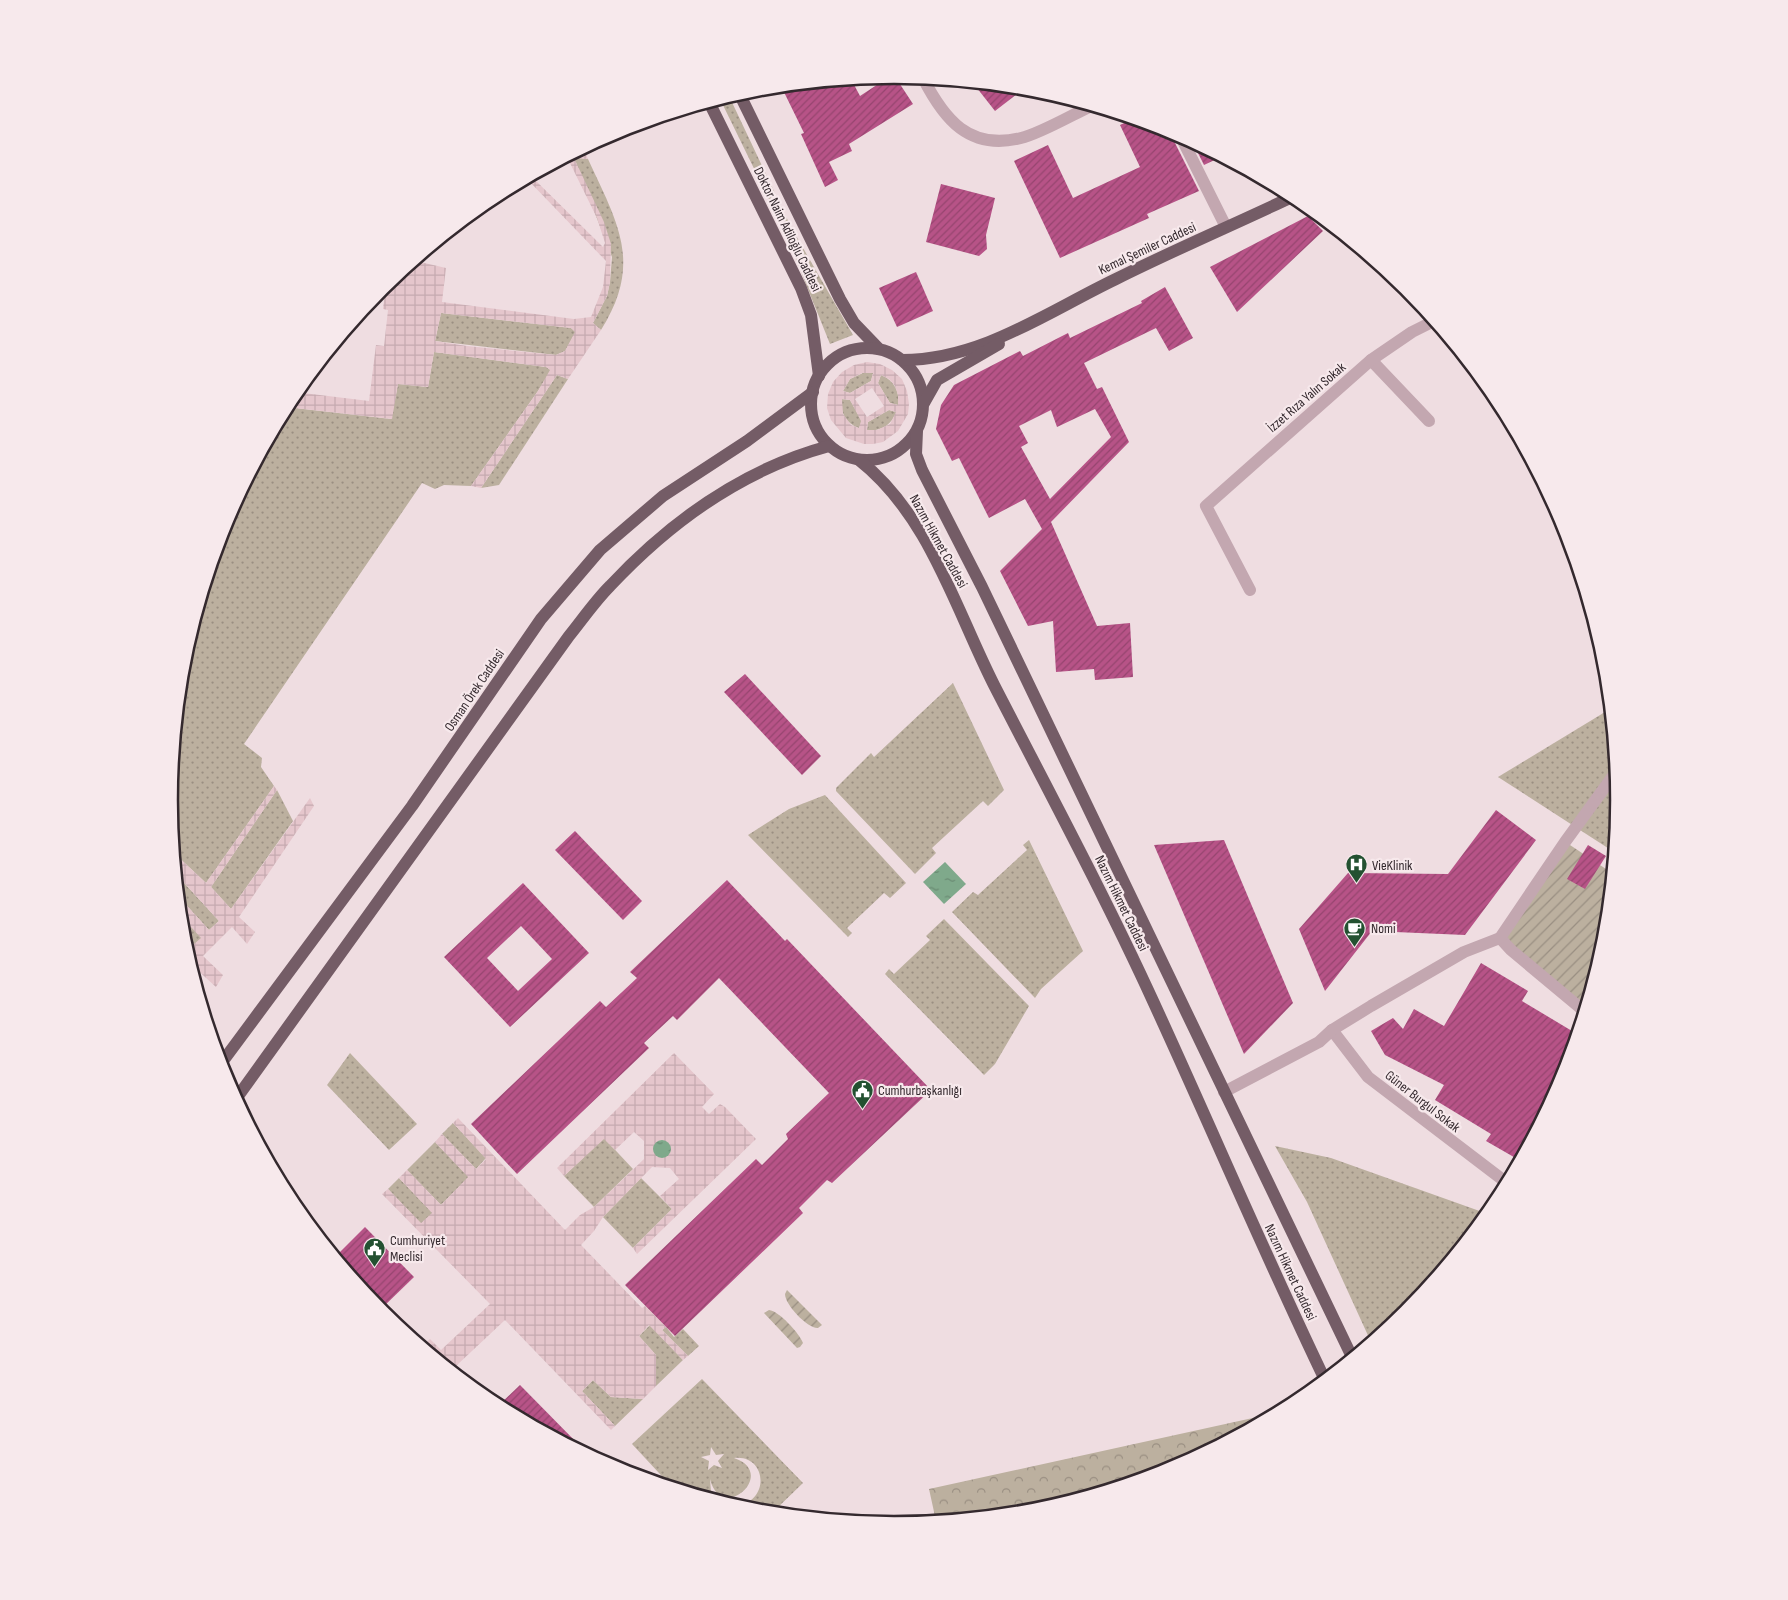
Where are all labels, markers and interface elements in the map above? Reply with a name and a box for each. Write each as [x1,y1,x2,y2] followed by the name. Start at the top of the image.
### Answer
[750,164,825,294] street label: Doktor Naim Adiloğlu Caddesi
[1096,218,1199,278] street label: Kemal Şemiler Caddesi
[1264,358,1350,436] street label: İzzet Rıza Yalın Sokak
[906,491,971,591] street label: Nazım Hikmet Caddesi
[441,646,508,735] street label: Osman Örek Caddesi
[1091,853,1152,954] street label: Nazım Hikmet Caddesi
[1344,853,1368,884] hospital icon: VieKlinik
[1372,857,1413,874] place label: VieKlinik
[1343,916,1367,947] cafe icon: Nomi
[1371,920,1396,937] place label: Nomi
[1382,1067,1464,1136] street label: Güner Burgul Sokak
[850,1078,874,1109] public building icon: Cumhurbaşkanlığı
[878,1082,962,1099] place label: Cumhurbaşkanlığı
[1261,1221,1320,1323] street label: Nazım Hikmet Caddesi
[390,1232,445,1265] place label: Cumhuriyet Meclisi
[362,1236,386,1267] public building icon: Cumhuriyet Meclisi

